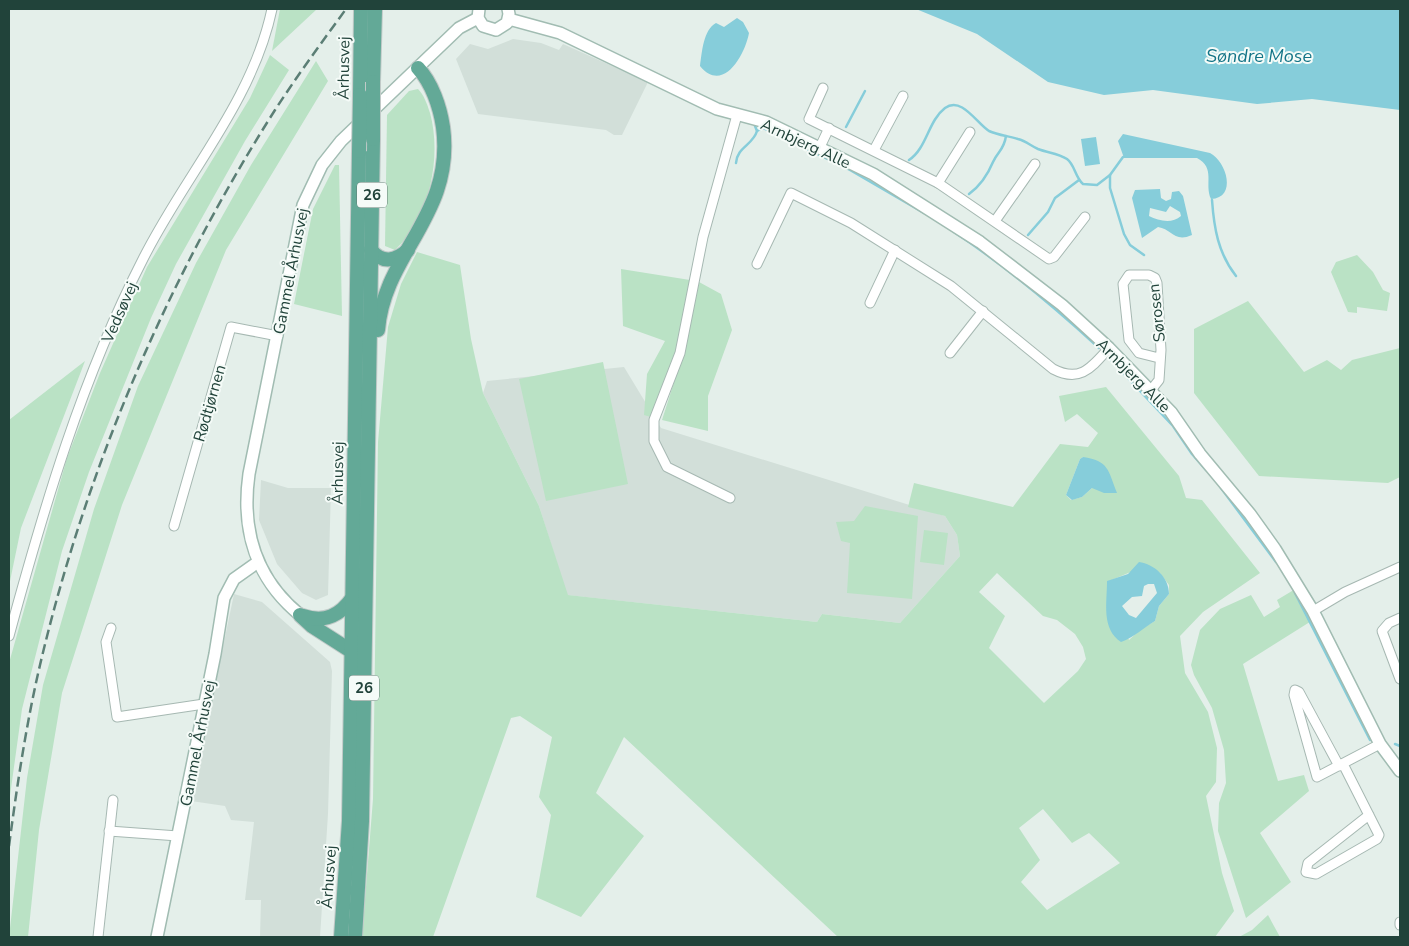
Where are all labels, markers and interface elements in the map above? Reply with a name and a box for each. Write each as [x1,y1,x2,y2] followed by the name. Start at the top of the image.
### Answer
[332,36,356,100] street label: Århusvej
[1206,44,1312,68] water label: Søndre Mose
[757,113,854,174] street label: Arnbjerg Alle
[357,182,387,208] road number: 26
[268,206,314,336] street label: Gammel Århusvej
[96,278,143,347] street label: Vedsøvej
[1143,283,1171,343] street label: Sørosen
[1091,334,1175,418] street label: Arnbjerg Alle
[188,362,231,444] street label: Rødtjørnen
[326,441,350,505] street label: Århusvej
[349,676,379,700] road number: 26
[175,678,221,808] street label: Gammel Århusvej
[316,845,342,909] street label: Århusvej

